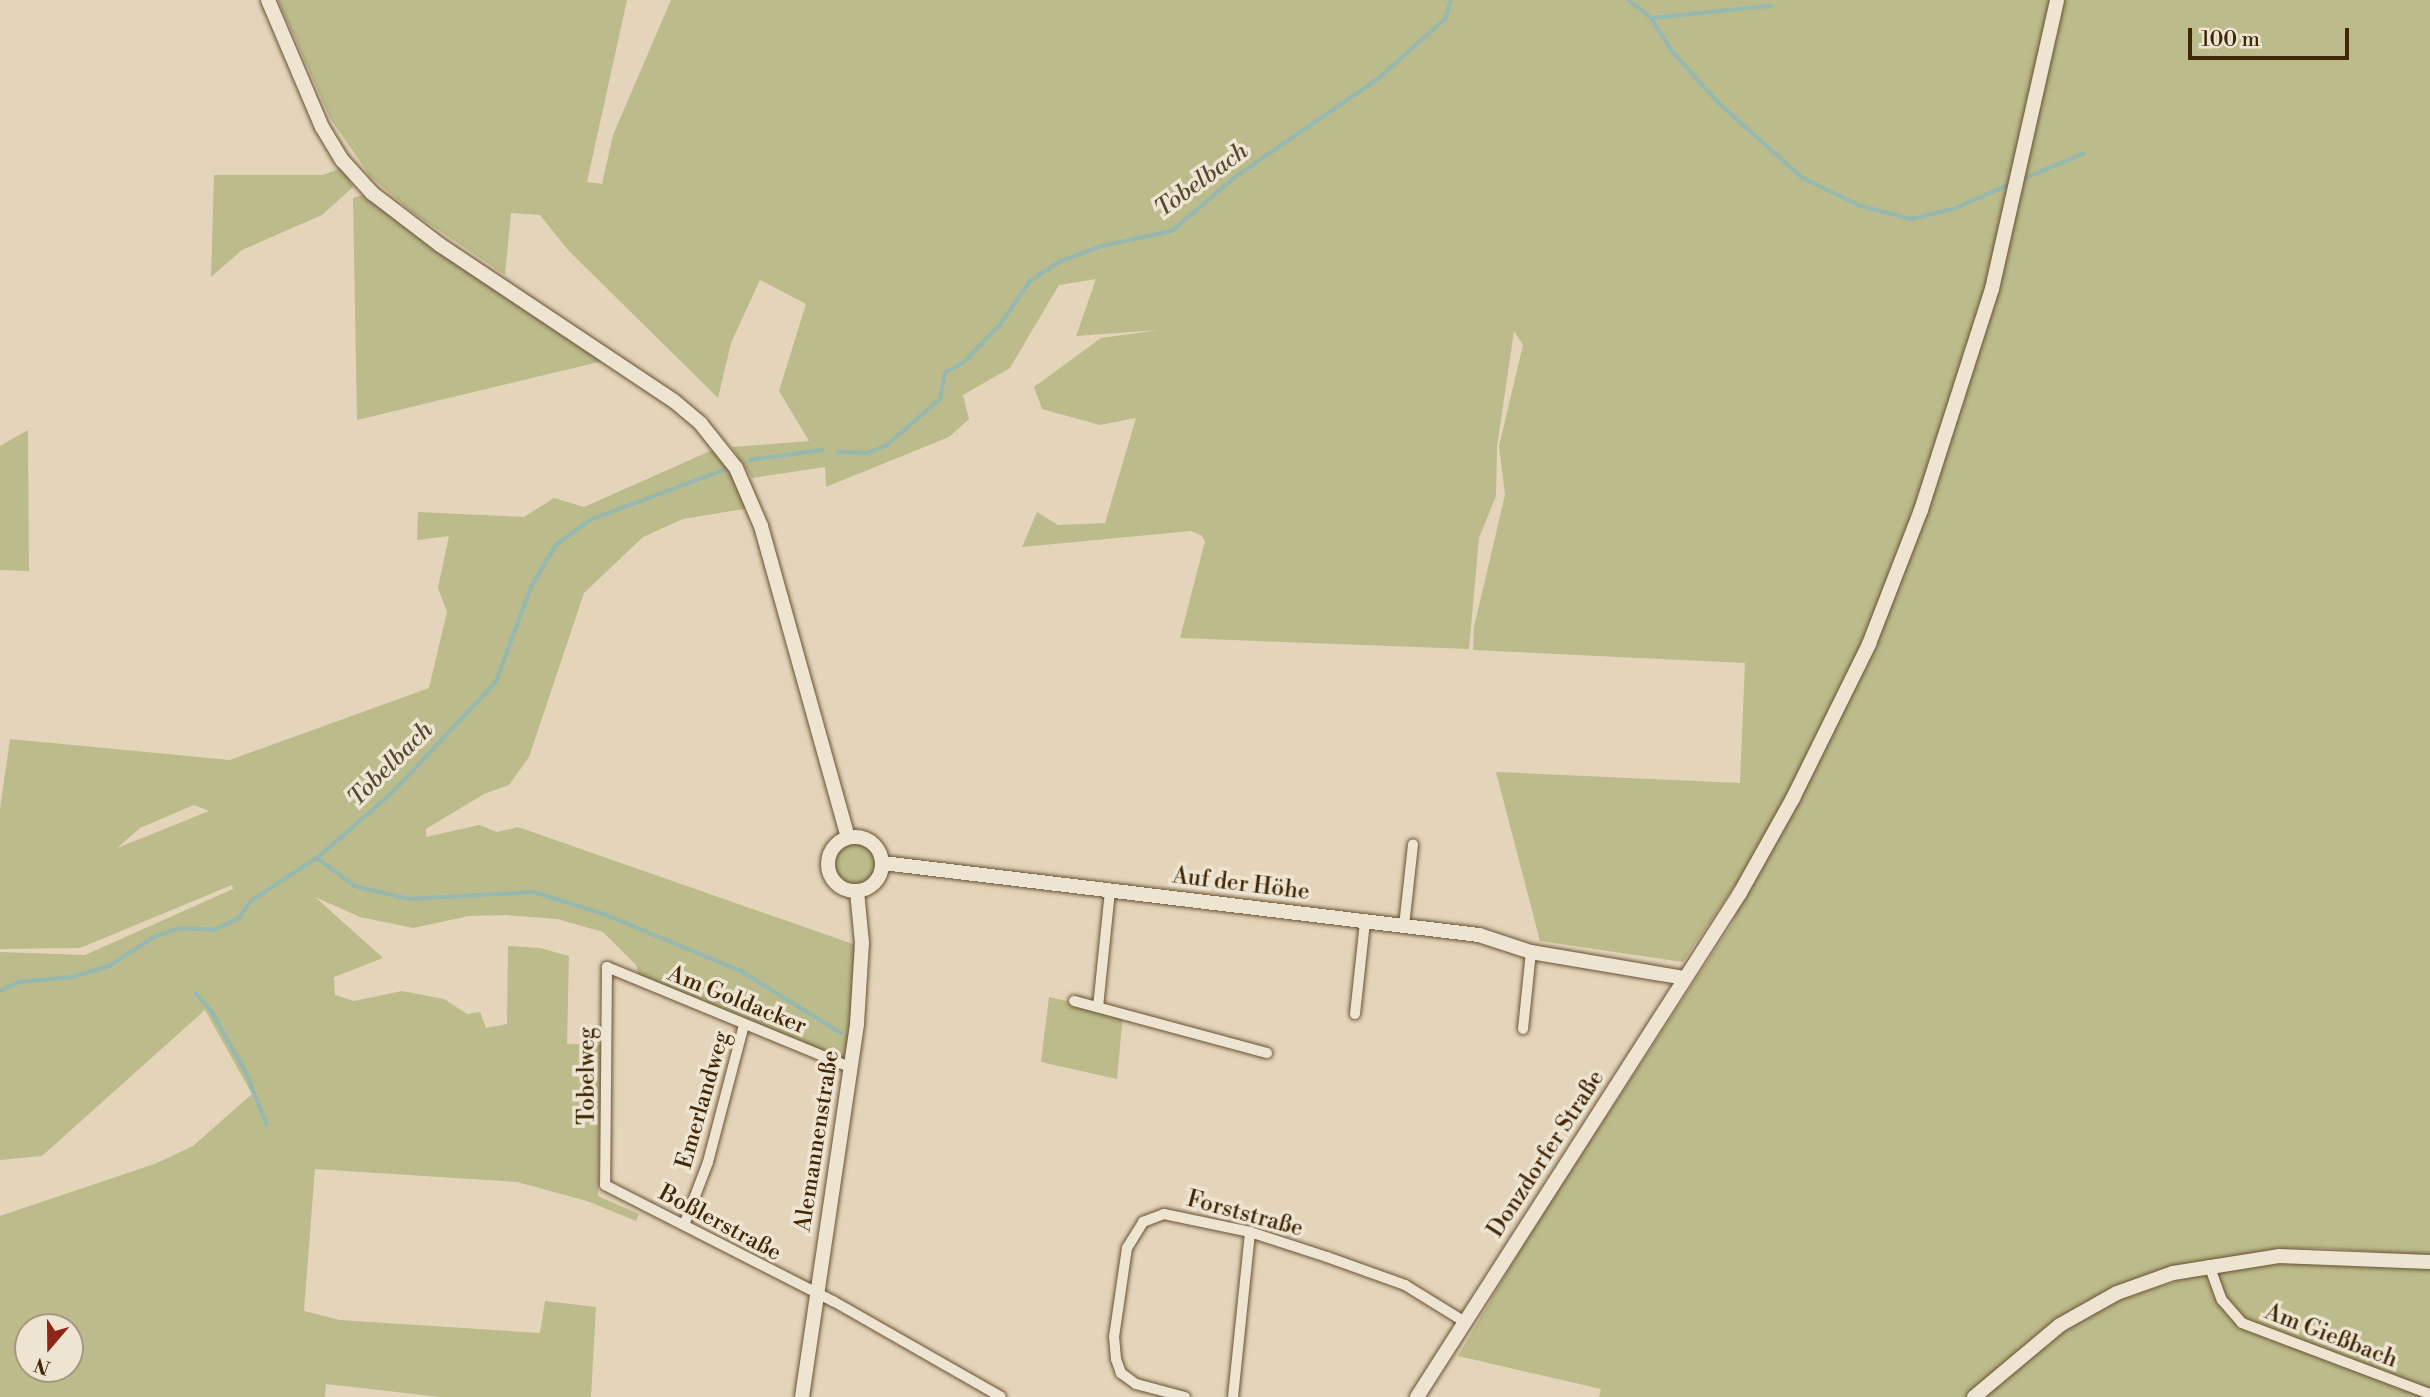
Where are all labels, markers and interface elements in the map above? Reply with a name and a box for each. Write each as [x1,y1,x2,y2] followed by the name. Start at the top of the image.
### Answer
[2192,14,2353,58] scale bar
[2201,27,2260,53] text: 100 m
[1150,138,1254,224] water label: Tobelbach
[343,717,439,813] water label: Tobelbach
[1171,862,1311,906] street label: Auf der Höhe
[664,960,810,1040] street label: Am Goldacker
[573,1027,601,1125] street label: Tobelweg
[670,1028,736,1172] street label: Emerlandweg
[789,1048,845,1234] street label: Alemannenstraße
[1482,1065,1610,1243] street label: Donzdorfer Straße
[654,1179,786,1267] street label: Boßlerstraße
[1184,1185,1306,1243] street label: Forststraße
[2261,1298,2401,1374] street label: Am Gießbach
[14,1313,84,1383] north arrow
[31,1352,54,1380] text: N

